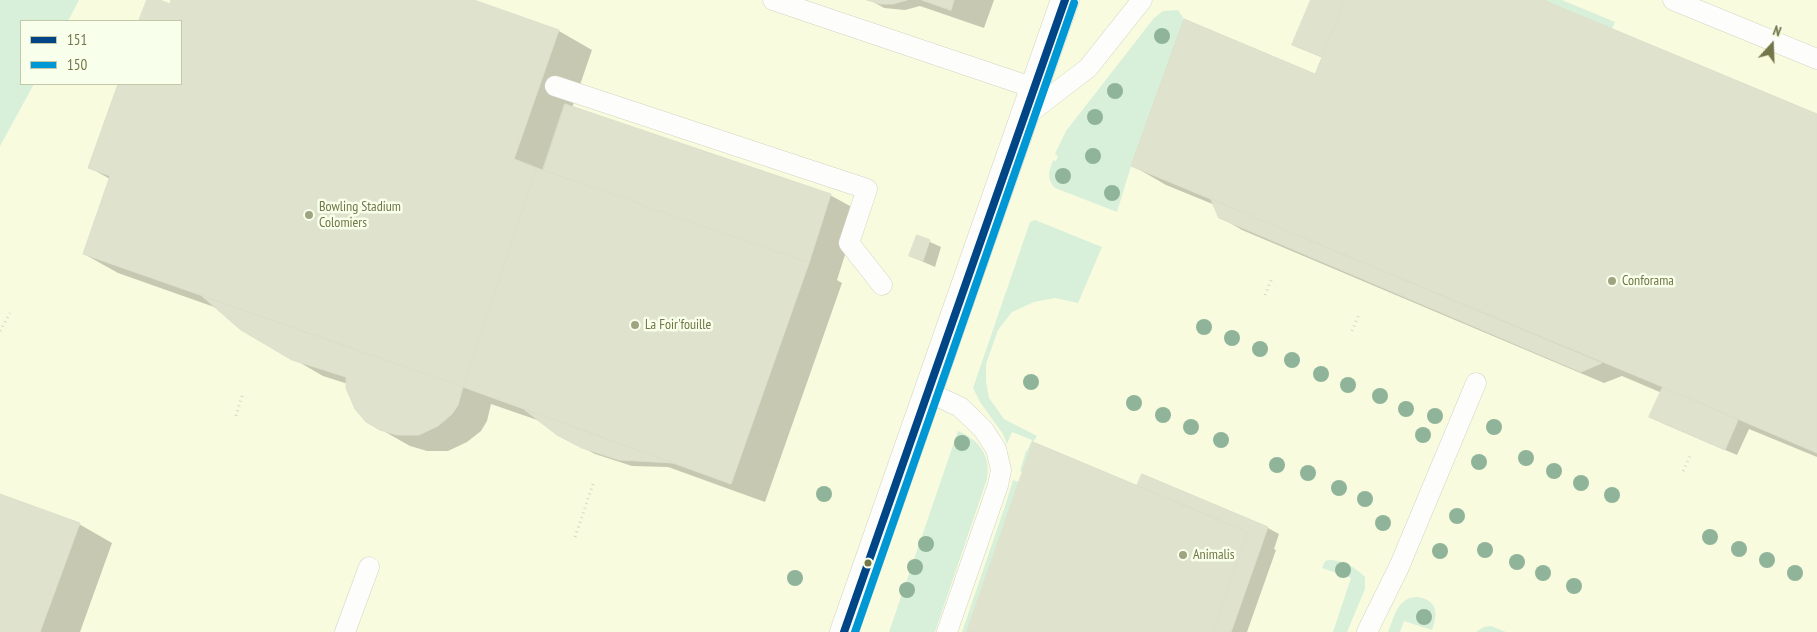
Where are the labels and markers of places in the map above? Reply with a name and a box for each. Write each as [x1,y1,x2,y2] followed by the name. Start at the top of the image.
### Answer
[319,199,401,232] place label: Bowling Stadium Colomiers
[303,209,315,221] marker: Bowling Stadium Colomiers
[1622,273,1674,289] place label: Conforama
[1606,275,1618,287] marker: Conforama
[645,317,711,333] place label: La Foir'fouille
[629,319,641,331] marker: La Foir'fouille
[1193,547,1235,563] place label: Animalis
[1177,549,1189,561] marker: Animalis
[863,558,873,568] unlabelled marker

